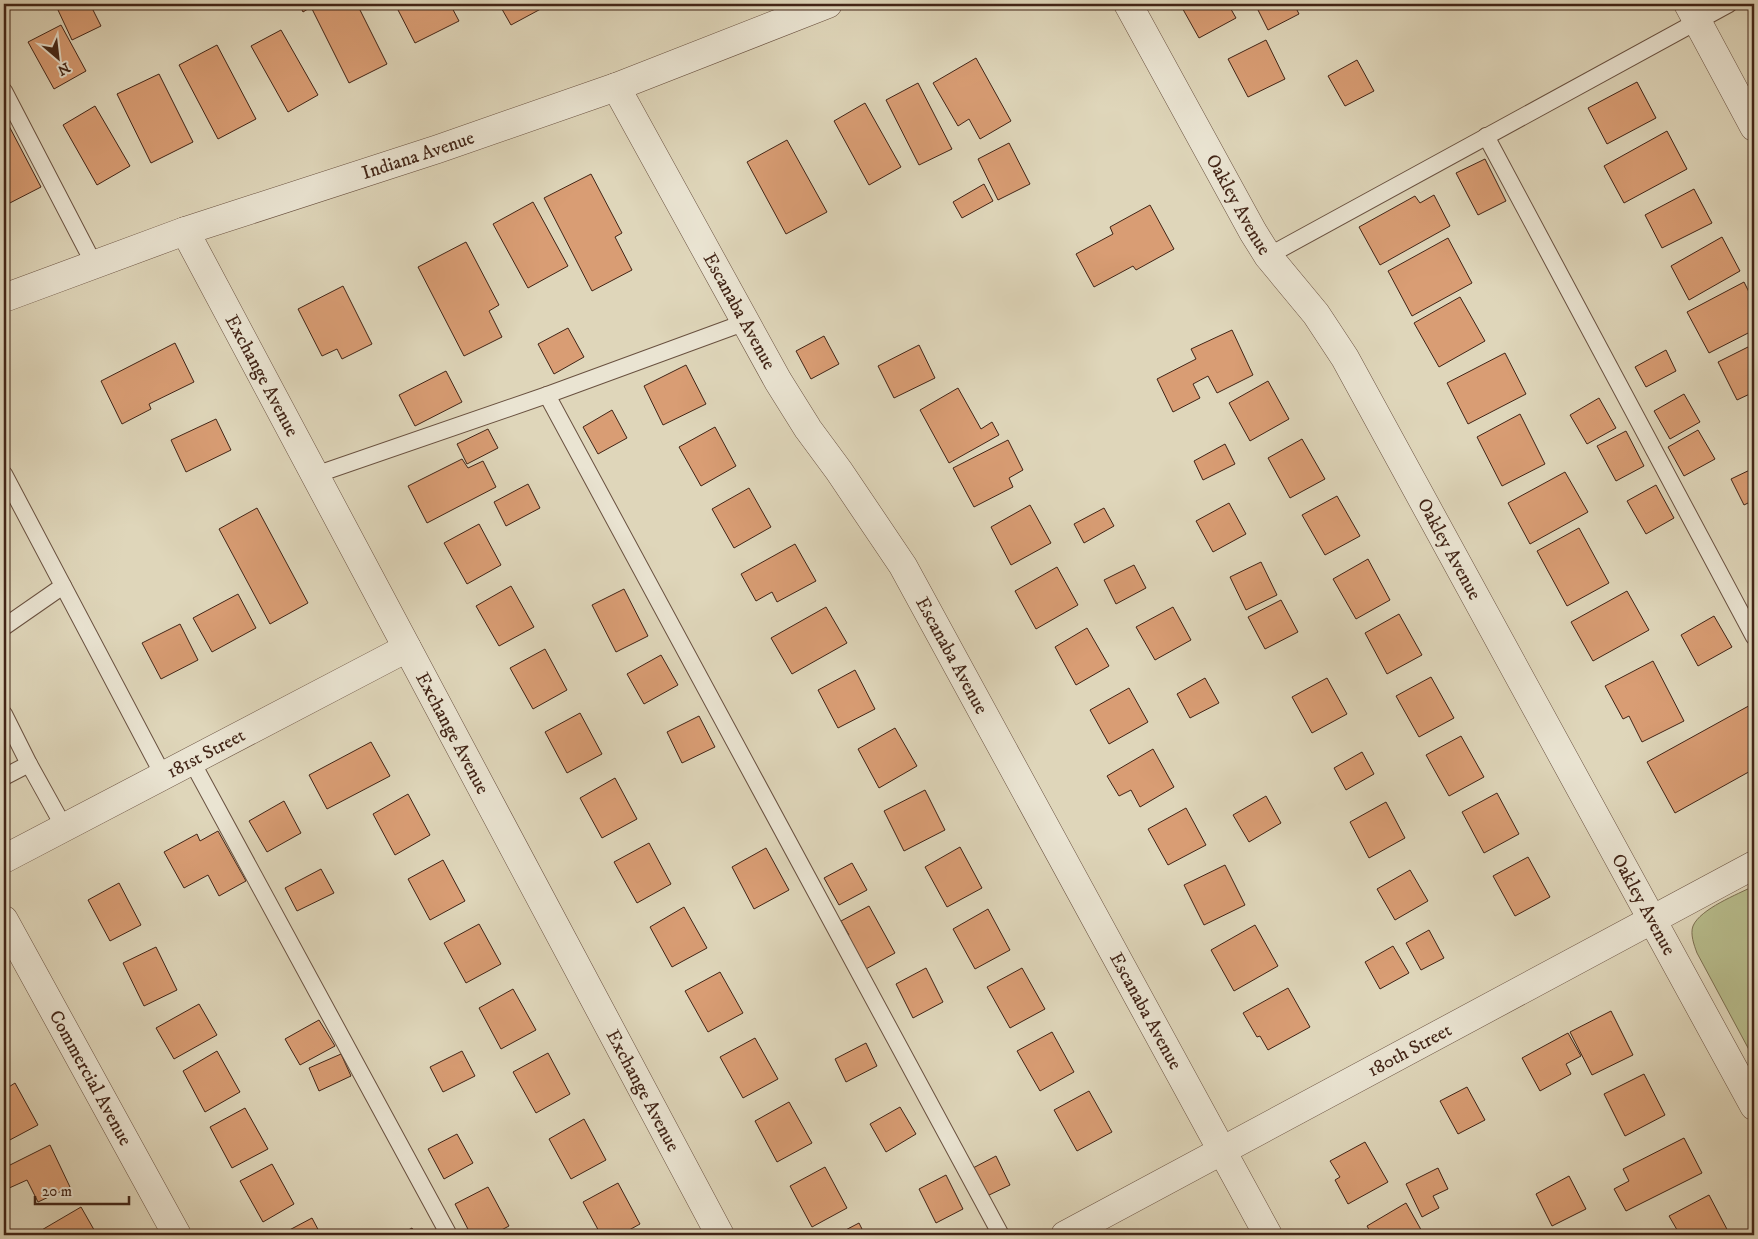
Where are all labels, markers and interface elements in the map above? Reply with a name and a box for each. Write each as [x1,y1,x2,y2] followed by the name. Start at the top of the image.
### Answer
[32,32,82,82] north arrow
[54,58,73,79] text: N
[359,126,477,184] street label: Indiana Avenue
[1201,150,1276,260] street label: Oakley Avenue
[698,249,781,374] street label: Escanaba Avenue
[220,311,304,441] street label: Exchange Avenue
[1412,494,1487,604] street label: Oakley Avenue
[911,593,993,718] street label: Escanaba Avenue
[411,668,495,798] street label: Exchange Avenue
[163,723,249,783] street label: 181st Street
[1607,850,1681,959] street label: Oakley Avenue
[1105,948,1187,1074] street label: Escanaba Avenue
[44,1006,137,1150] street label: Commercial Avenue
[1364,1018,1455,1082] street label: 180th Street
[601,1026,685,1156] street label: Exchange Avenue
[35,1174,129,1206] scale bar
[42,1182,72,1201] text: 20 m

